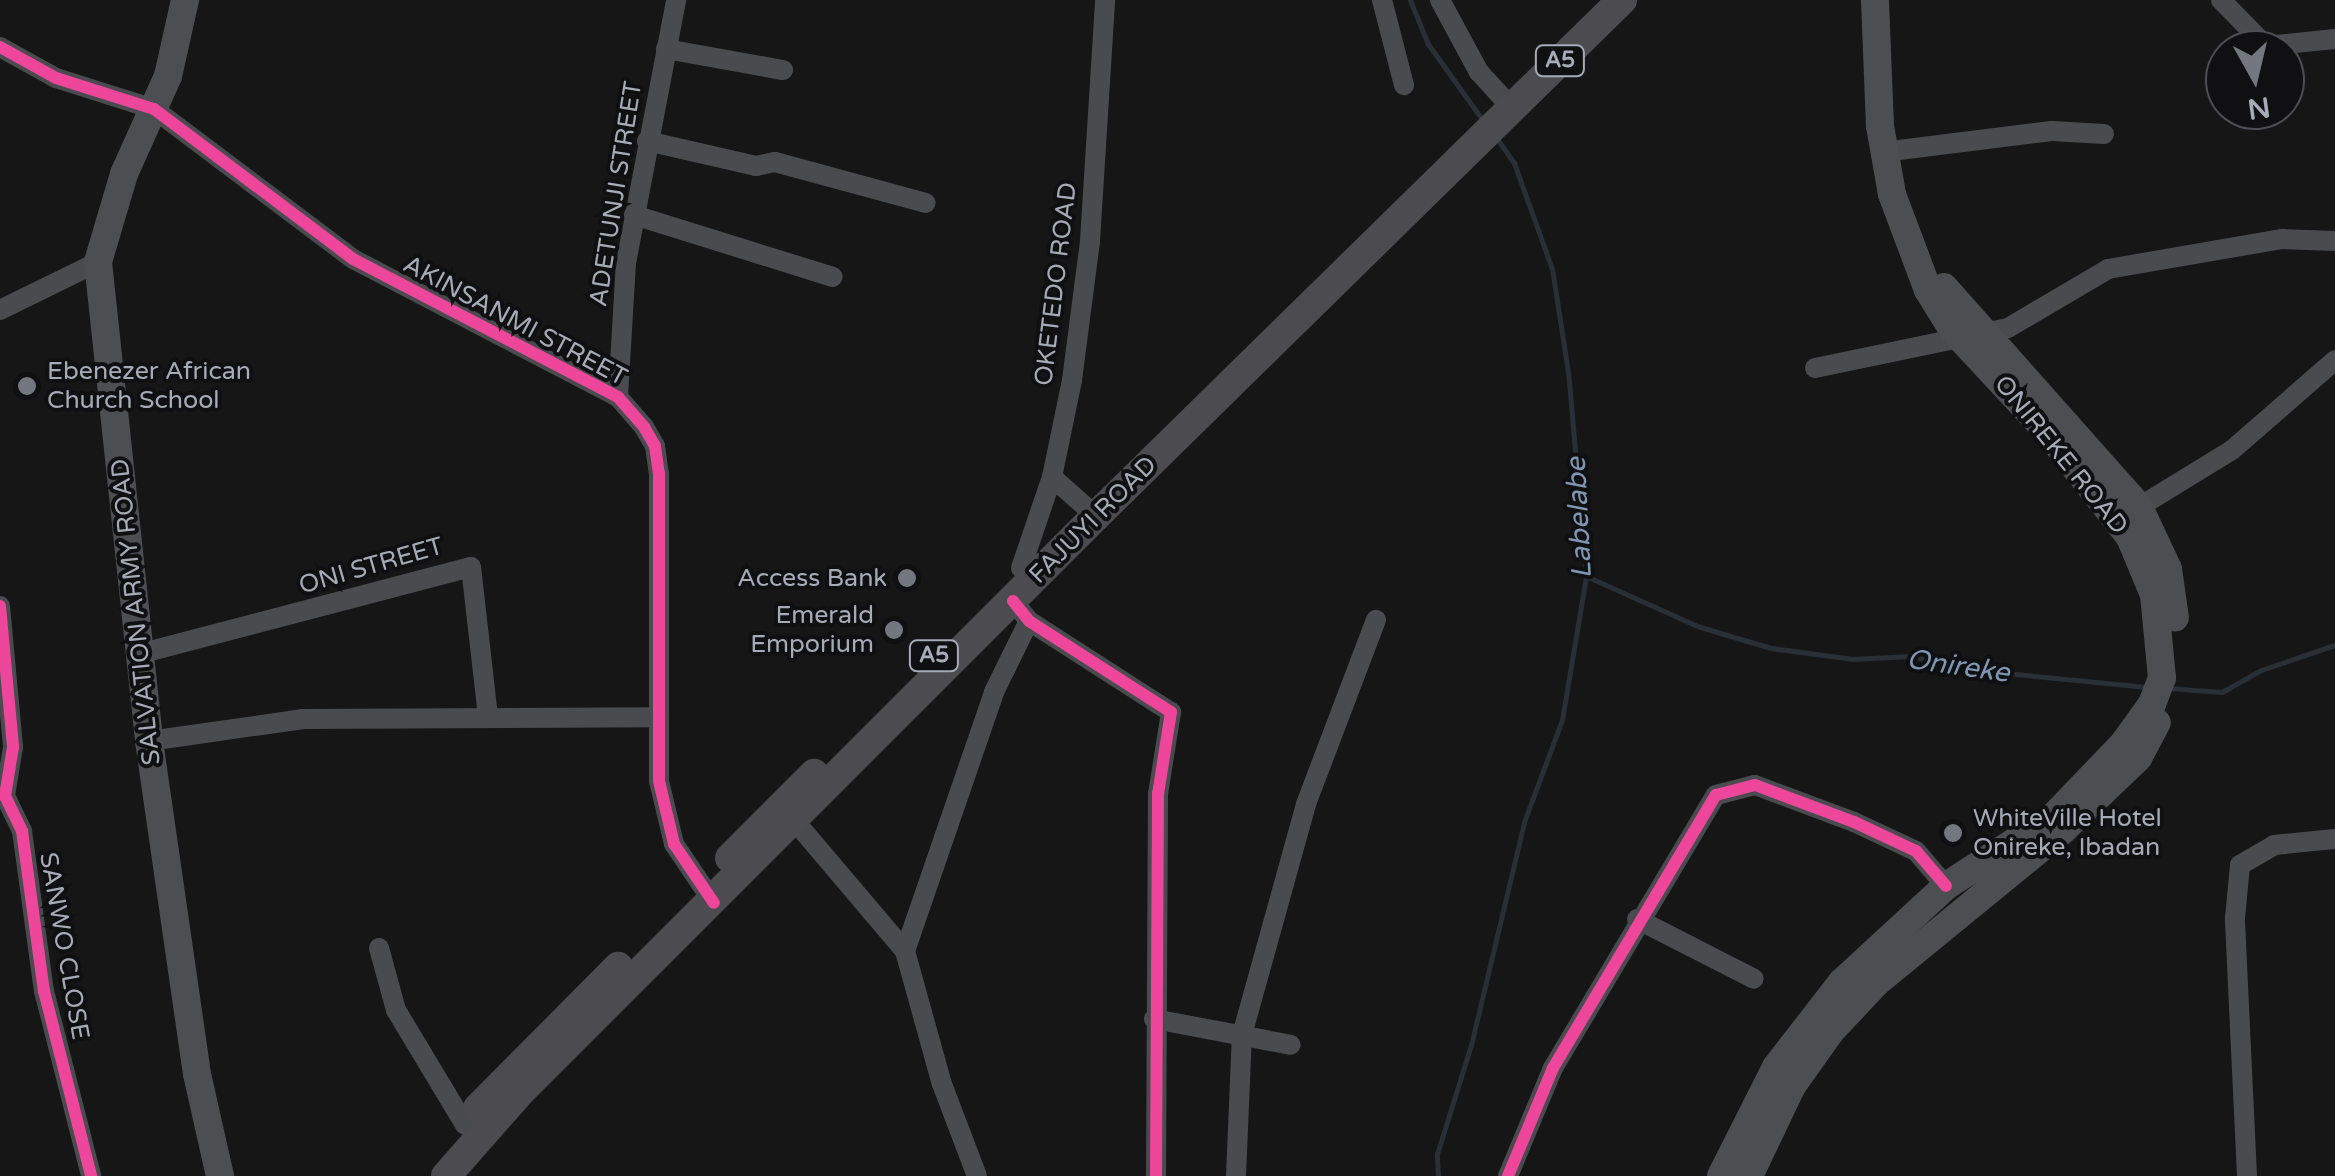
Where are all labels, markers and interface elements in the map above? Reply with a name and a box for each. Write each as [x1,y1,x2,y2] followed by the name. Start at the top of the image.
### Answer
[2205,30,2305,130] north arrow
[1532,44,1588,78] road number: A5
[583,79,649,309] street label: ADETUNJI STREET
[2245,89,2272,126] text: N
[1029,180,1083,388] street label: OKETEDO ROAD
[398,249,632,393] street label: AKINSANMI STREET
[47,357,251,416] place label: Ebenezer African Church School
[1988,370,2134,540] street label: ONIREKE ROAD
[16,375,38,397] marker: Ebenezer African Church School
[1023,450,1163,590] street label: FAJUYI ROAD
[1559,456,1599,580] water label: Labelabe
[105,457,167,767] street label: SALVATION ARMY ROAD
[295,531,447,601] street label: ONI STREET
[737,563,887,593] place label: Access Bank
[896,567,918,589] marker: Access Bank
[750,601,874,660] place label: Emerald Emporium
[883,619,905,641] marker: Emerald Emporium
[906,639,962,673] road number: A5
[1904,642,2012,690] water label: Onireke
[1973,804,2162,863] place label: WhiteVille Hotel Onireke, Ibadan
[1942,822,1964,844] marker: WhiteVille Hotel Onireke, Ibadan
[33,850,95,1042] street label: SANWO CLOSE

